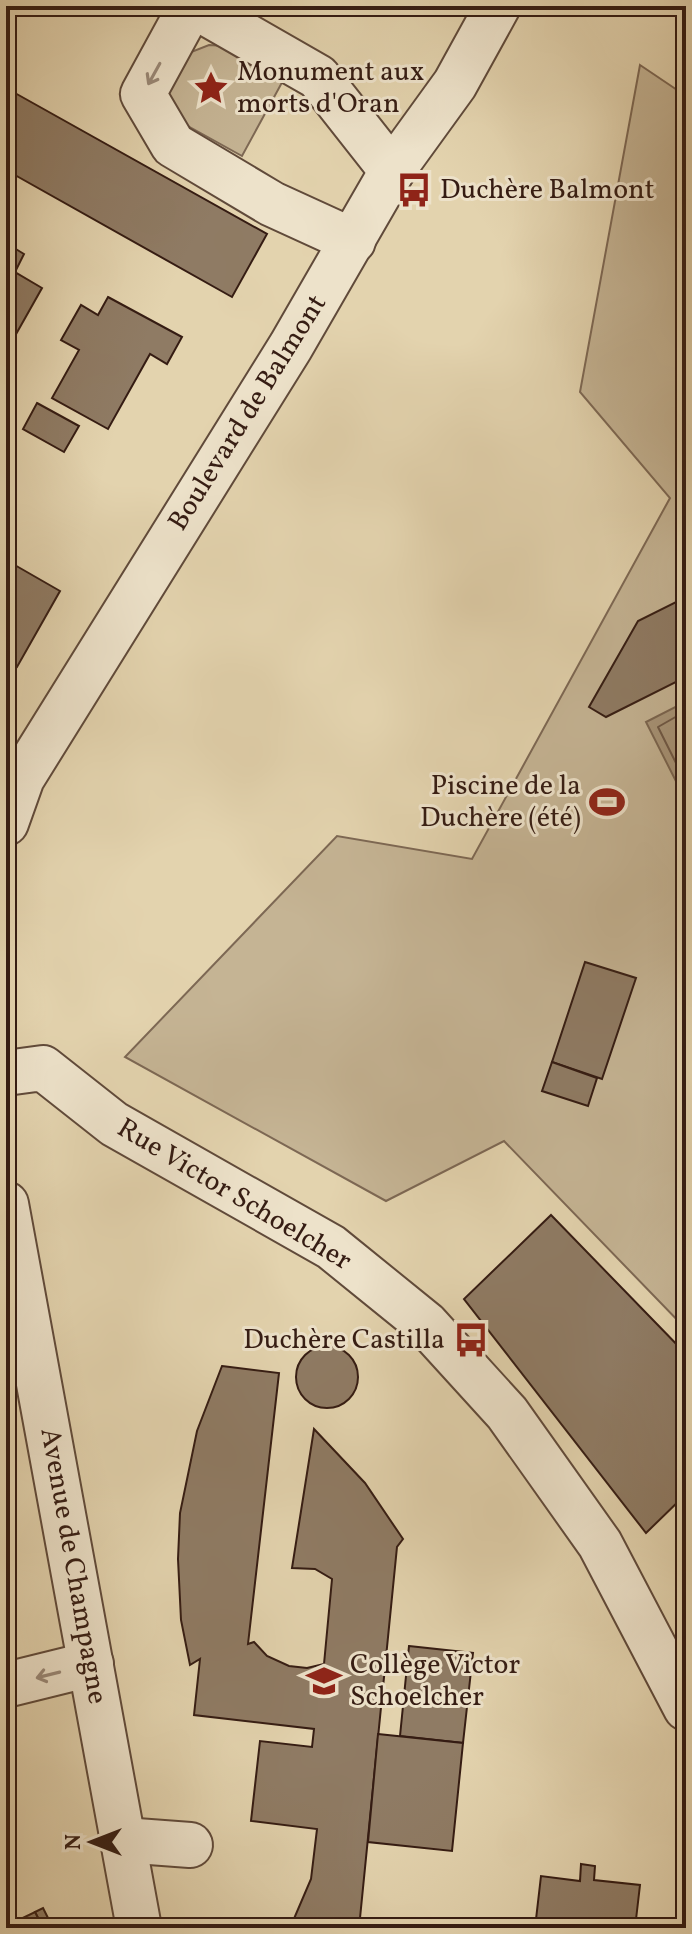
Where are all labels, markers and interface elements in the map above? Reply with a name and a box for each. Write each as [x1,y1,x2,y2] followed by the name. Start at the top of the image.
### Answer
[237,53,424,124] place label: Monument aux morts d'Oran
[146,62,161,86] one-way arrow
[192,69,230,107] place icon: Monument aux morts d'Oran
[395,171,433,209] bus stop icon: Duchère Balmont
[440,171,655,210] place label: Duchère Balmont
[159,287,337,539] street label: Boulevard de Balmont
[420,767,581,838] place label: Piscine de la Duchère (été)
[588,783,626,821] sports icon: Piscine de la Duchère (été)
[109,1109,359,1281] street label: Rue Victor Schoelcher
[243,1321,445,1360] place label: Duchère Castilla
[452,1321,490,1359] bus stop icon: Duchère Castilla
[29,1425,117,1707] street label: Avenue de Champagne
[350,1646,520,1717] place label: Collège Victor Schoelcher
[305,1662,343,1700] school or university icon: Collège Victor Schoelcher
[36,1668,62,1683] one-way arrow
[52,1802,132,1882] north arrow
[59,1834,90,1850] text: N

